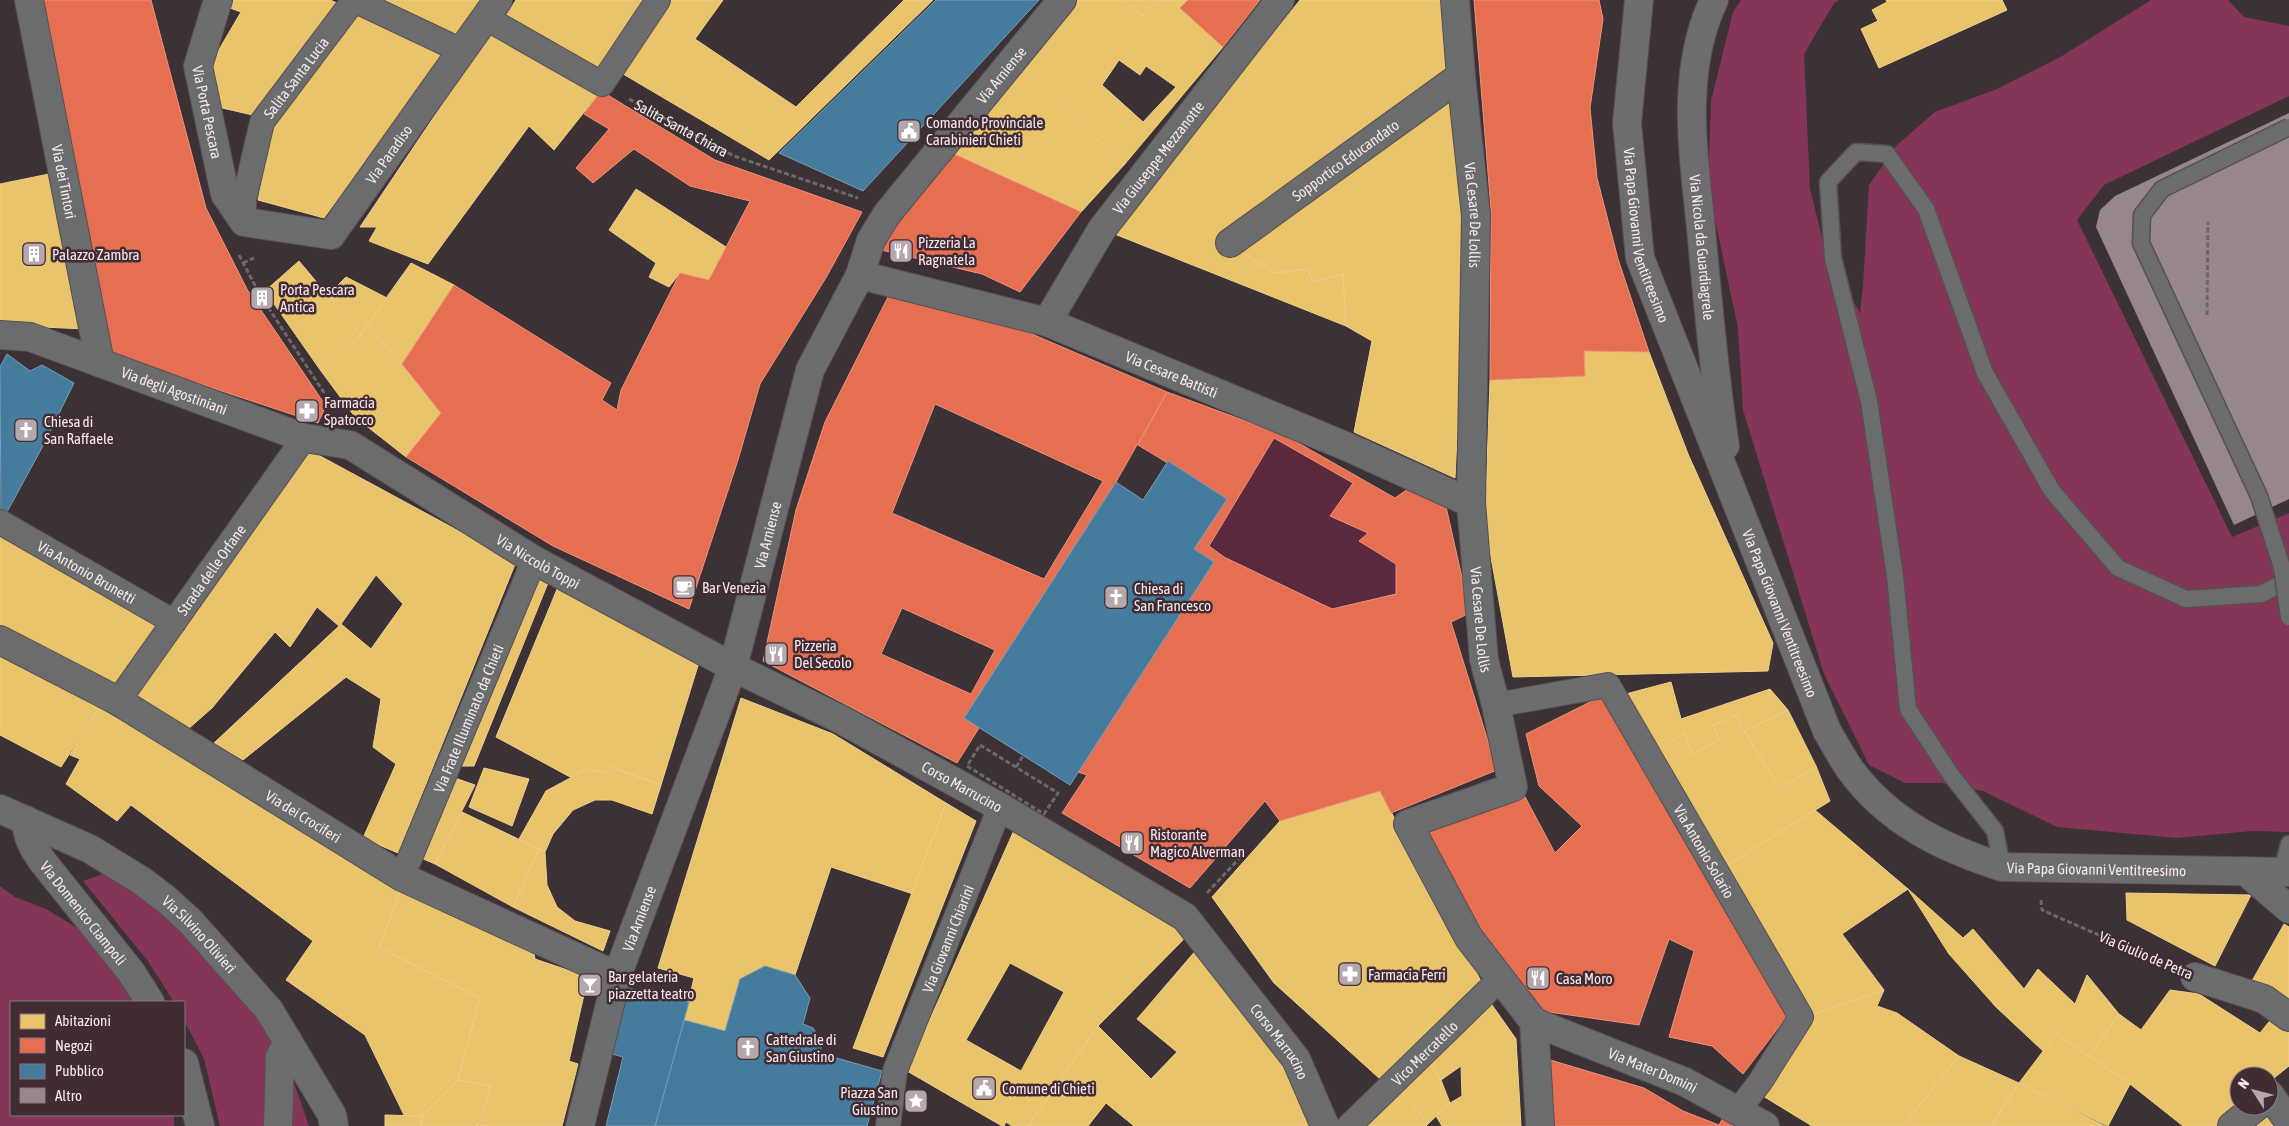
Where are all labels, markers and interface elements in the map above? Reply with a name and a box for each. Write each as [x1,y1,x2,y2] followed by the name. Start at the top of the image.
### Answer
[260,33,332,121] street label: Salita Santa Lucia
[973,43,1029,107] street label: Via Arniense
[190,64,226,160] street label: Via Porta Pescara
[632,95,731,160] street label: Salita Santa Chiara
[1109,97,1207,217] street label: Via Giuseppe Mezzanotte
[926,114,1043,148] place label: Comando Provinciale Carabinieri Chieti
[1288,116,1402,204] street label: Sopportico Educandato
[896,118,922,144] public building icon: Comando Provinciale Carabinieri Chieti
[362,121,415,187] street label: Via Paradiso
[49,143,80,220] street label: Via dei Tintori
[1621,147,1673,325] street label: Via Papa Giovanni Ventitreesimo
[1462,161,1485,268] street label: Via Cesare De Lollis
[1687,174,1718,321] street label: Via Nicola da Guardiagrele
[918,234,976,268] place label: Pizzeria La Ragnatela
[888,238,914,264] restaurant icon: Pizzeria La Ragnatela
[21,241,47,267] building icon: Palazzo Zambra
[52,246,139,263] place label: Palazzo Zambra
[280,281,355,315] place label: Porta Pescara Antica
[249,285,275,311] building icon: Porta Pescara Antica
[1123,347,1220,401] street label: Via Cesare Battisti
[119,363,230,418] street label: Via degli Agostiniani
[324,394,375,428] place label: Farmacia Spatocco
[294,398,320,424] pharmacy icon: Farmacia Spatocco
[44,413,114,447] place label: Chiesa di San Raffaele
[13,417,39,443] church icon: Chiesa di San Raffaele
[750,499,784,570] street label: Via Arniense
[173,521,249,618] street label: Strada delle Orfane
[1740,527,1821,700] street label: Via Papa Giovanni Ventitreesimo
[493,530,583,592] street label: Via Niccolò Toppi
[35,537,139,607] street label: Via Antonio Brunetti
[1468,566,1495,674] street label: Via Cesare De Lollis
[671,574,697,600] cafe icon: Bar Venezia
[702,579,766,596] place label: Bar Venezia
[1134,580,1211,614] place label: Chiesa di San Francesco
[1103,584,1129,610] church icon: Chiesa di San Francesco
[794,637,852,671] place label: Pizzeria Del Secolo
[763,641,789,667] restaurant icon: Pizzeria Del Secolo
[430,642,507,795] street label: Via Frate Illuminato da Chieti
[919,757,1005,815] street label: Corso Marrucino
[263,786,344,846] street label: Via dei Crociferi
[1671,802,1738,901] street label: Via Antonio Solario
[1150,826,1245,860] place label: Ristorante Magico Alverman
[1119,830,1145,856] restaurant icon: Ristorante Magico Alverman
[37,857,130,968] street label: Via Domenico Ciampoli
[2007,859,2186,879] street label: Via Papa Giovanni Ventitreesimo
[919,882,977,995] street label: Via Giovanni Chiarini
[619,883,659,954] street label: Via Arniense
[159,892,240,976] street label: Via Silvino Olivieri
[2096,928,2196,982] street label: Via Giulio de Petra
[1337,961,1363,987] pharmacy icon: Farmacia Ferri
[1525,965,1551,991] restaurant icon: Casa Moro
[1368,966,1446,983] place label: Farmacia Ferri
[608,968,694,1002] place label: Bar gelateria piazzetta teatro
[1556,970,1613,987] place label: Casa Moro
[577,972,603,998] bar icon: Bar gelateria piazzetta teatro
[1247,1000,1312,1082] street label: Corso Marrucino
[10,1001,185,1116] legend
[55,1012,111,1029] text: Abitazioni
[1388,1017,1461,1089] street label: Vico Mercatello
[766,1031,836,1065] place label: Cattedrale di San Giustino
[735,1035,761,1061] church icon: Cattedrale di San Giustino
[55,1037,93,1054] text: Negozi
[1606,1044,1700,1096] street label: Via Mater Domini
[55,1062,104,1079] text: Pubblico
[2229,1066,2279,1116] north arrow
[971,1075,997,1101] public building icon: Comune di Chieti
[2235,1075,2252,1091] text: N
[1002,1080,1095,1097] place label: Comune di Chieti
[840,1084,898,1118] place label: Piazza San Giustino
[55,1087,82,1104] text: Altro
[903,1088,929,1114] place icon: Piazza San Giustino

